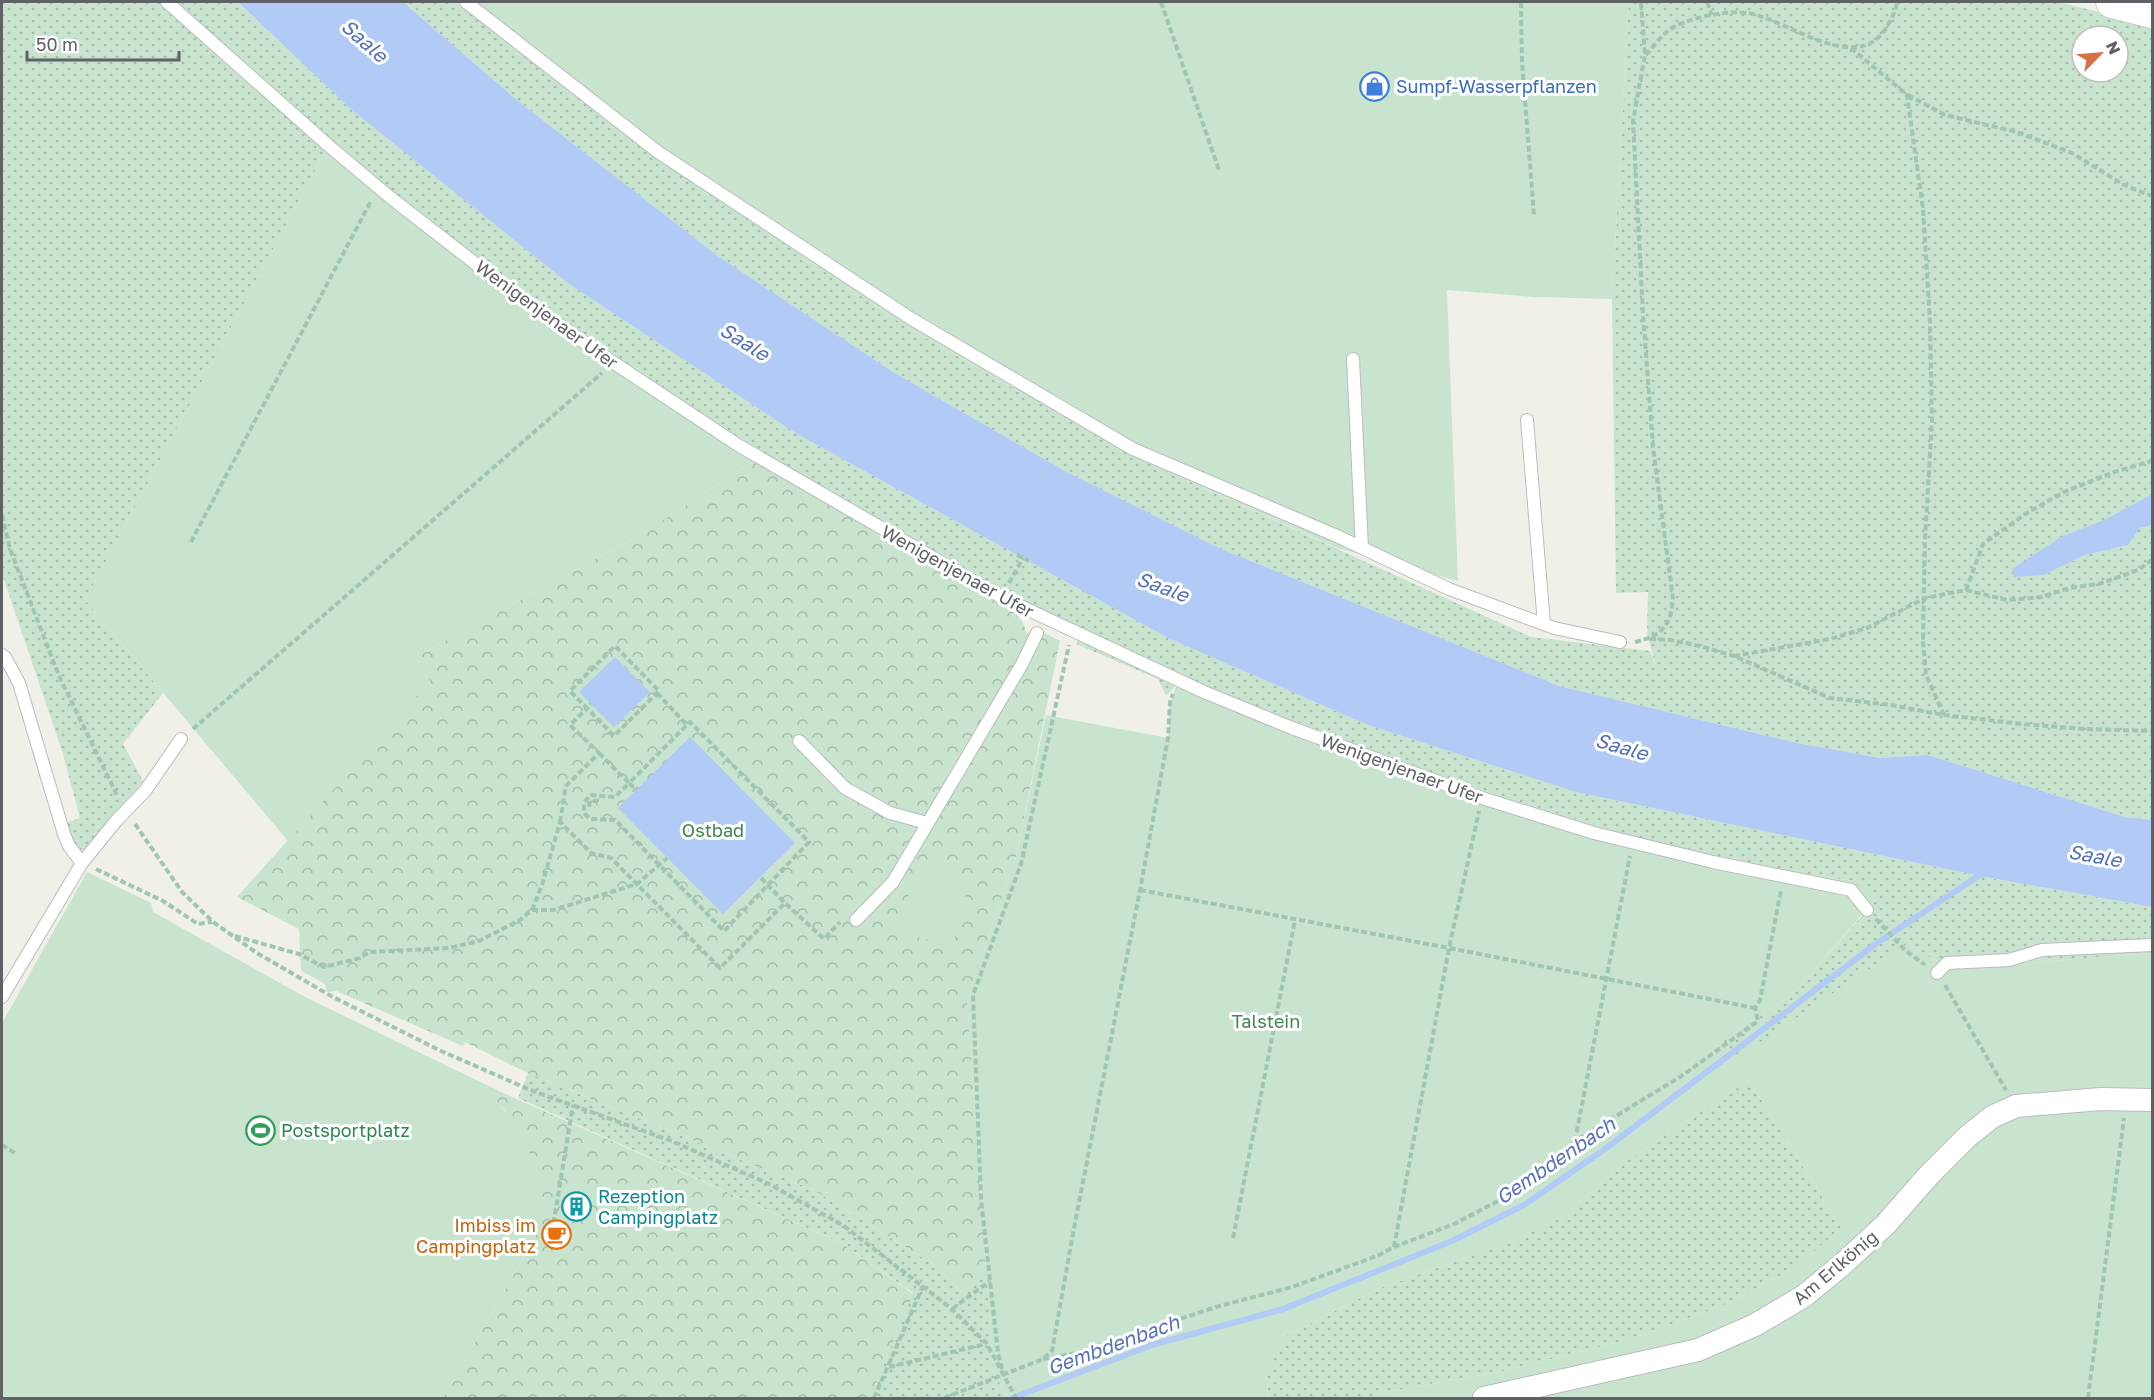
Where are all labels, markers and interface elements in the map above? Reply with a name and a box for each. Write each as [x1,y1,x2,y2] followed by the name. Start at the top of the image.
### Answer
[337,13,394,67] water label: Saale
[27,24,178,62] scale bar
[2070,24,2130,84] north arrow
[36,33,78,55] text: 50 m
[2102,38,2125,57] text: N
[1359,70,1391,102] shop icon: Sumpf-Wasserpflanzen
[1396,75,1597,97] place label: Sumpf-Wasserpflanzen
[471,255,623,373] street label: Wenigenjenaer Ufer
[716,317,775,366] water label: Saale
[878,520,1038,622] street label: Wenigenjenaer Ufer
[1134,566,1193,607] water label: Saale
[1593,727,1652,765] water label: Saale
[1318,728,1486,808] street label: Wenigenjenaer Ufer
[682,819,744,841] park label: Ostbad
[2067,839,2125,872] water label: Saale
[1232,1010,1300,1032] park label: Talstein
[1491,1111,1620,1209] water label: Gembdenbach
[244,1114,276,1146] sports icon: Postsportplatz
[281,1119,410,1141] place label: Postsportplatz
[598,1185,718,1228] place label: Rezeption Campingplatz
[561,1190,593,1222] building icon: Rezeption Campingplatz
[416,1214,536,1257] place label: Imbiss im Campingplatz
[541,1219,573,1251] cafe icon: Imbiss im Campingplatz
[1788,1225,1882,1309] street label: Am Erlkönig
[1044,1309,1183,1379] water label: Gembdenbach

